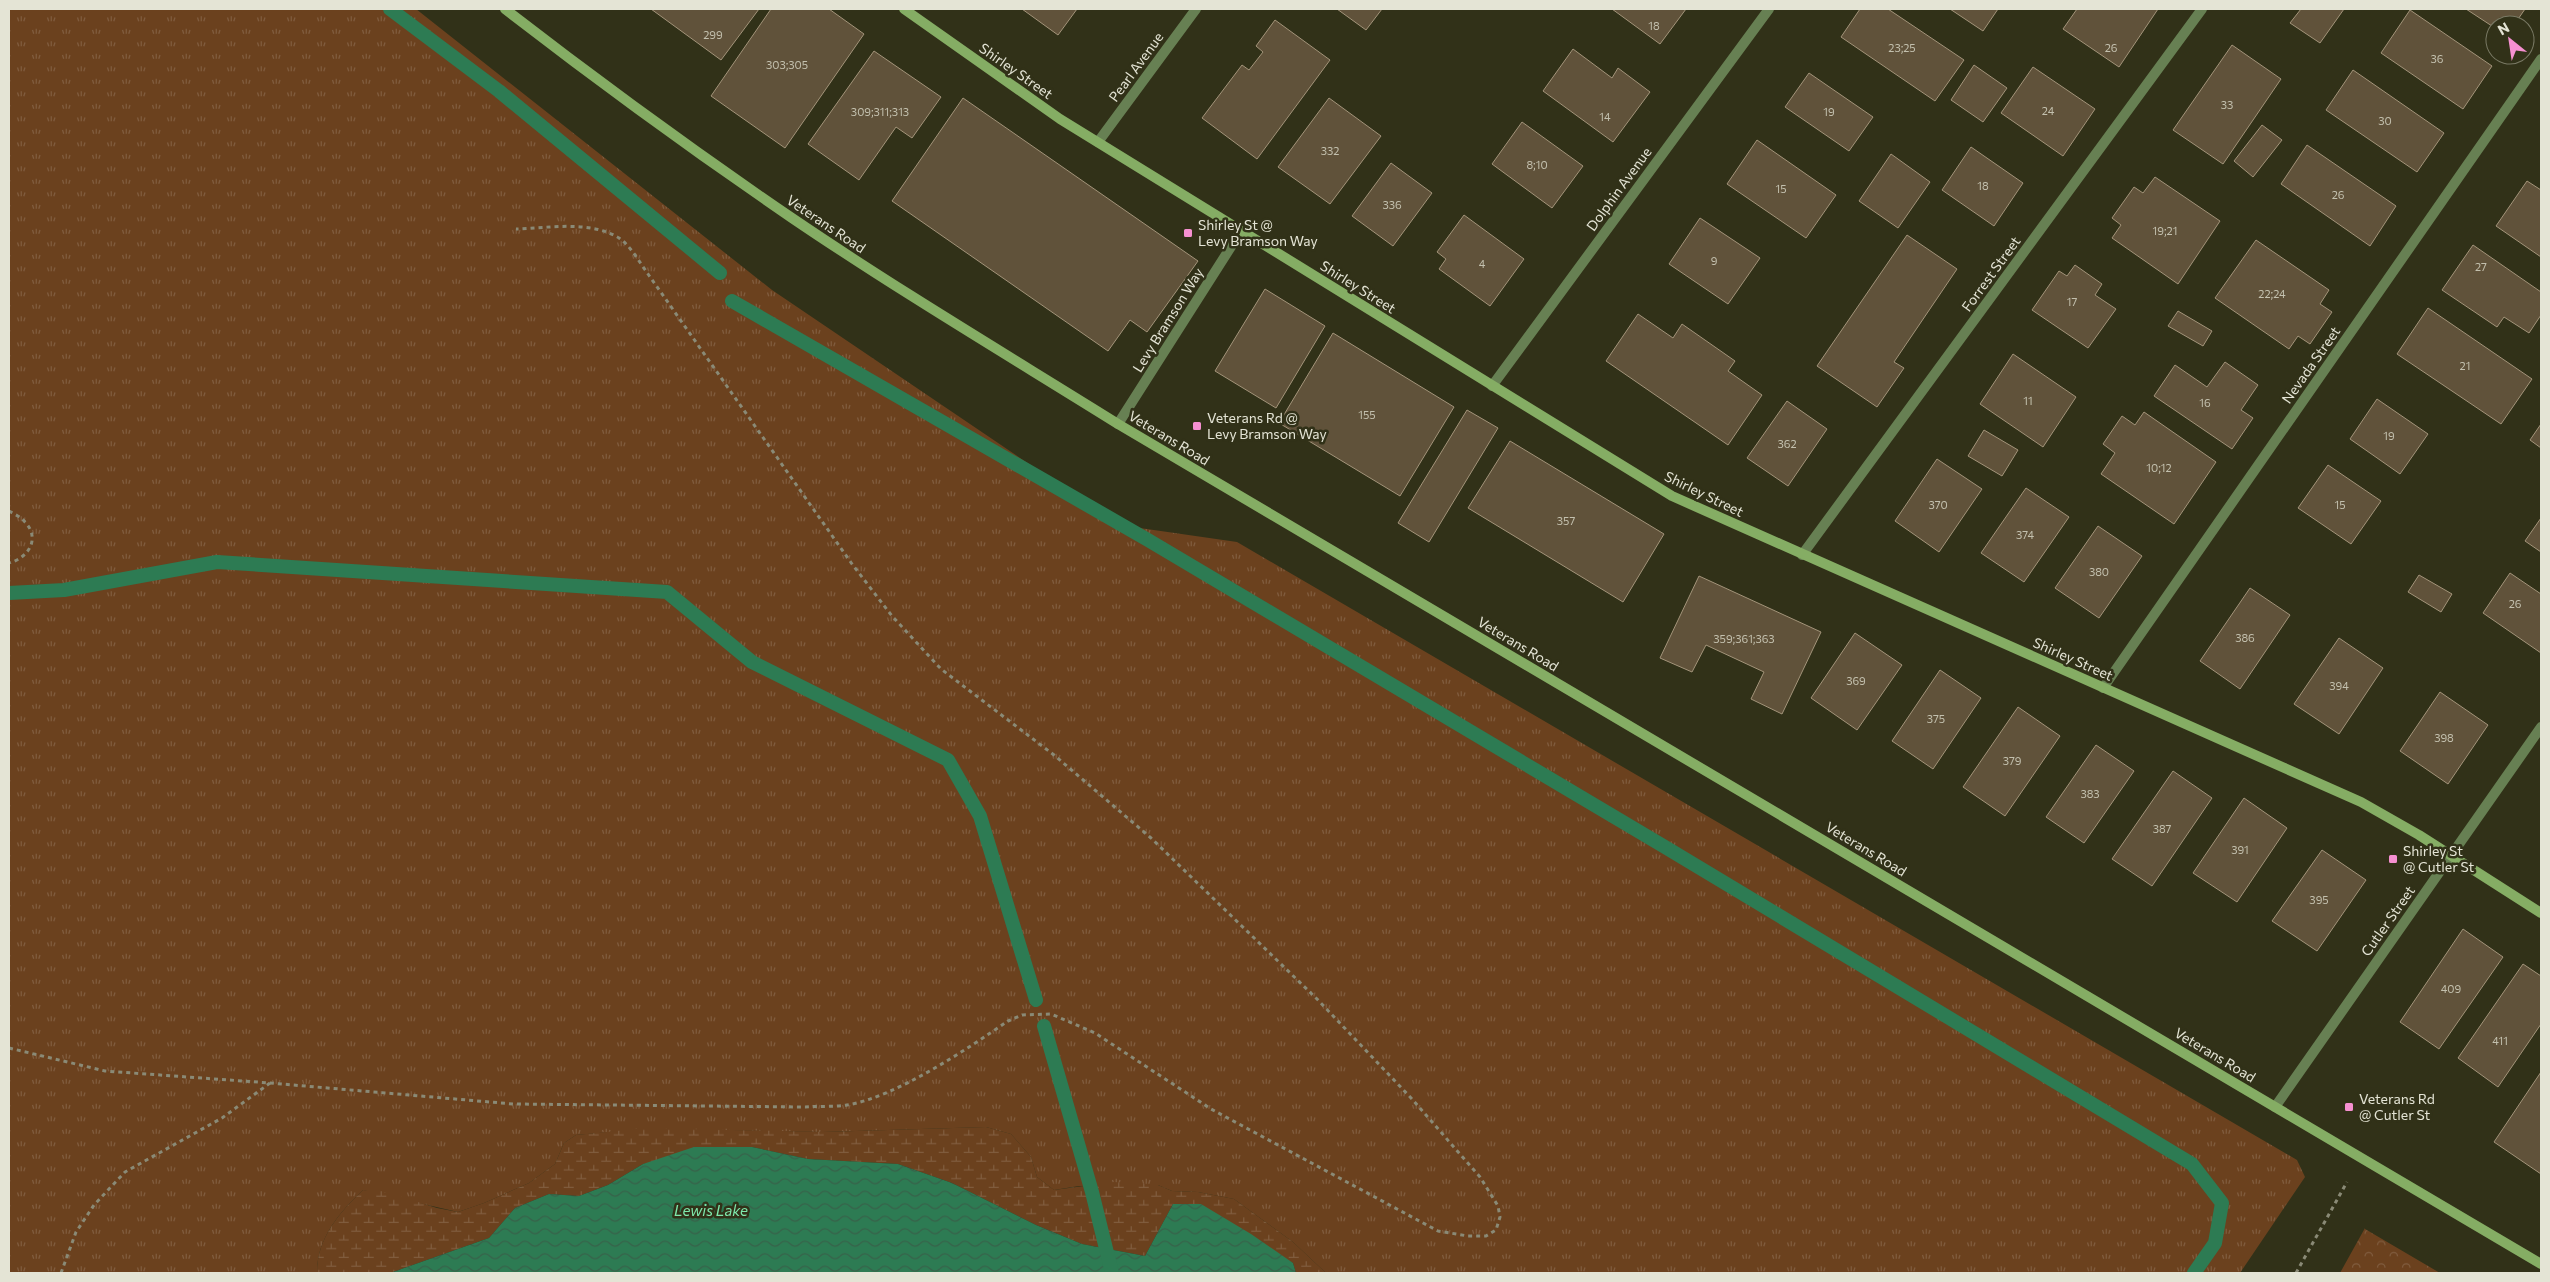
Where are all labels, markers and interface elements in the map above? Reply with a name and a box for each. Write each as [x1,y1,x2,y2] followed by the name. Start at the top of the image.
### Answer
[2485,15,2535,65] north arrow
[2494,18,2512,38] text: N
[1648,19,1660,32] house number: 18
[703,28,723,41] house number: 299
[1105,29,1166,105] street label: Pearl Avenue
[976,39,1056,102] street label: Shirley Street
[1888,41,1916,55] house number: 23;25
[2105,41,2118,54] house number: 26
[2431,52,2444,65] house number: 36
[766,58,808,72] house number: 303;305
[2221,98,2233,111] house number: 33
[2042,104,2055,117] house number: 24
[851,105,909,119] house number: 309;311;313
[1823,105,1835,118] house number: 19
[1599,110,1611,123] house number: 14
[2378,114,2392,127] house number: 30
[1582,143,1655,234] street label: Dolphin Avenue
[1321,144,1339,157] house number: 332
[1526,158,1548,172] house number: 8;10
[1977,179,1989,192] house number: 18
[1775,182,1787,195] house number: 15
[2332,188,2345,201] house number: 26
[784,191,869,256] street label: Veterans Road
[1382,198,1402,211] house number: 336
[1198,216,1318,249] place label: Shirley St @ Levy Bramson Way
[2153,224,2177,238] house number: 19;21
[1182,227,1194,239] marker: Shirley St @ Levy Bramson Way
[1958,233,2024,315] street label: Forrest Street
[1711,254,1718,267] house number: 9
[1317,257,1399,317] street label: Shirley Street
[1479,257,1486,270] house number: 4
[2475,260,2487,273] house number: 27
[1129,264,1207,375] street label: Levy Bramson Way
[2258,287,2286,301] house number: 22;24
[2067,295,2077,308] house number: 17
[2278,323,2343,406] street label: Nevada Street
[2460,359,2470,372] house number: 21
[2023,394,2033,407] house number: 11
[2199,396,2211,409] house number: 16
[1126,407,1213,468] street label: Veterans Road
[1358,408,1376,421] house number: 155
[1207,409,1327,442] place label: Veterans Rd @ Levy Bramson Way
[1191,420,1203,432] marker: Veterans Rd @ Levy Bramson Way
[2383,429,2395,442] house number: 19
[1777,437,1797,450] house number: 362
[2146,461,2172,475] house number: 10;12
[1662,467,1747,520] street label: Shirley Street
[1928,498,1948,511] house number: 370
[2334,498,2346,511] house number: 15
[1557,514,1575,527] house number: 357
[2016,528,2034,541] house number: 374
[2089,565,2109,578] house number: 380
[2509,597,2522,610] house number: 26
[1475,613,1562,674] street label: Veterans Road
[2235,631,2255,644] house number: 386
[1713,632,1775,646] house number: 359;361;363
[2031,633,2116,684] street label: Shirley Street
[1846,674,1866,687] house number: 369
[2329,679,2349,692] house number: 394
[1927,712,1945,725] house number: 375
[2434,731,2454,744] house number: 398
[2003,754,2022,767] house number: 379
[2080,787,2100,800] house number: 383
[1823,818,1910,879] street label: Veterans Road
[2153,822,2172,835] house number: 387
[2403,842,2474,875] place label: Shirley St @ Cutler St
[2231,843,2249,856] house number: 391
[2387,853,2399,865] marker: Shirley St @ Cutler St
[2357,882,2418,959] street label: Cutler Street
[2309,893,2329,906] house number: 395
[2441,982,2462,995] house number: 409
[2172,1024,2259,1085] street label: Veterans Road
[2492,1034,2508,1047] house number: 411
[2359,1090,2435,1123] place label: Veterans Rd @ Cutler St
[2343,1101,2355,1113] marker: Veterans Rd @ Cutler St
[674,1201,748,1219] water label: Lewis Lake

